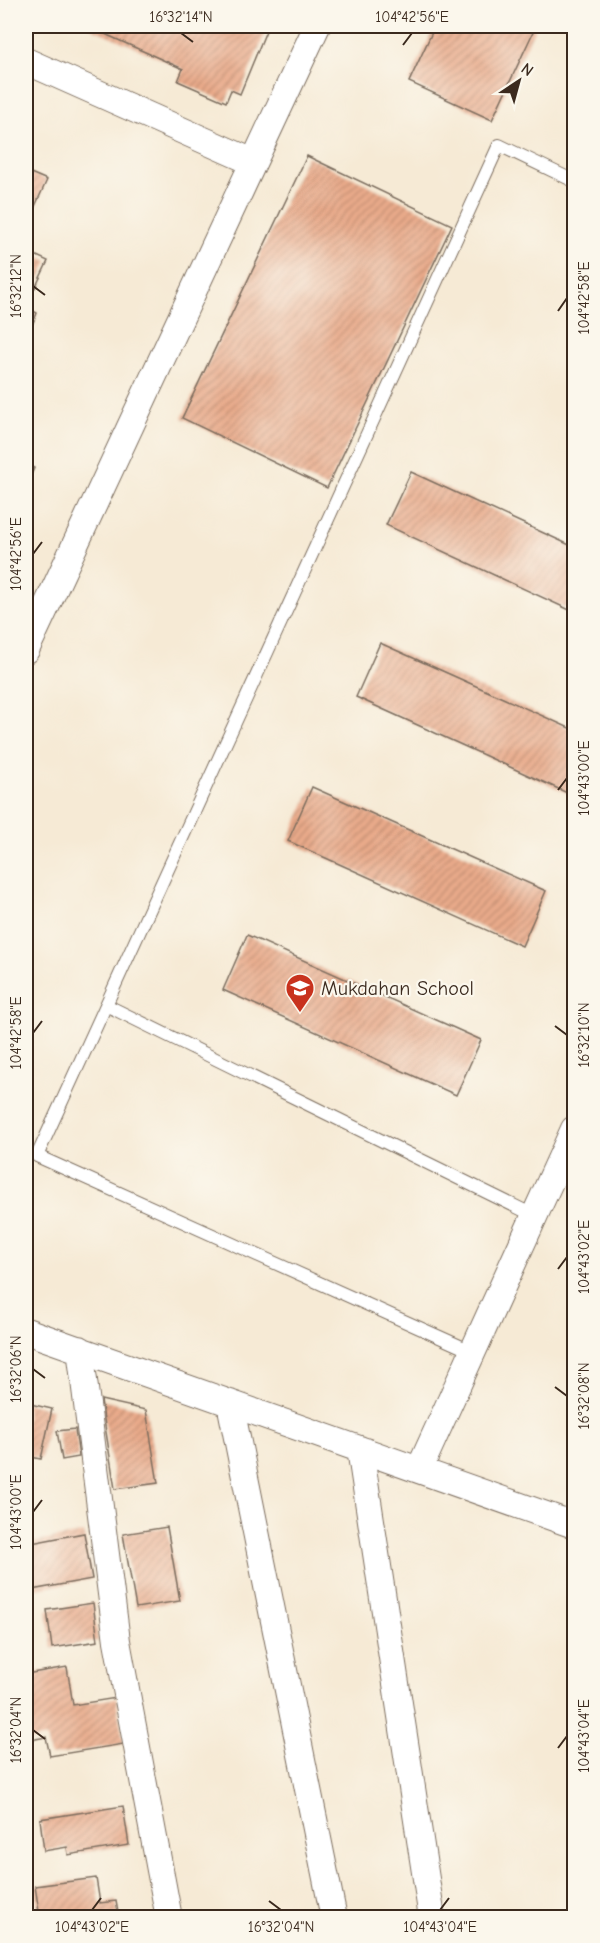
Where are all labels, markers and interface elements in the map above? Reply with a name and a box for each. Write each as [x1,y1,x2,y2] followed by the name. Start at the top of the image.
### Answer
[149,8,213,26] text: 16°32'14"N
[375,8,449,26] text: 104°42'56"E
[489,51,549,111] north arrow
[518,59,537,80] text: N
[7,254,25,318] text: 16°32'12"N
[575,261,593,335] text: 104°42'58"E
[7,517,25,591] text: 104°42'56"E
[575,740,593,816] text: 104°43'00"E
[284,972,316,1014] school or university icon: Mukdahan School
[321,977,474,1000] place label: Mukdahan School
[7,996,25,1070] text: 104°42'58"E
[575,1002,593,1068] text: 16°32'10"N
[575,1220,593,1294] text: 104°43'02"E
[7,1335,25,1403] text: 16°32'06"N
[575,1362,593,1430] text: 16°32'08"N
[7,1474,25,1550] text: 104°43'00"E
[7,1697,25,1763] text: 16°32'04"N
[575,1699,593,1773] text: 104°43'04"E
[55,1918,129,1936] text: 104°43'02"E
[248,1918,314,1936] text: 16°32'04"N
[403,1918,477,1936] text: 104°43'04"E

